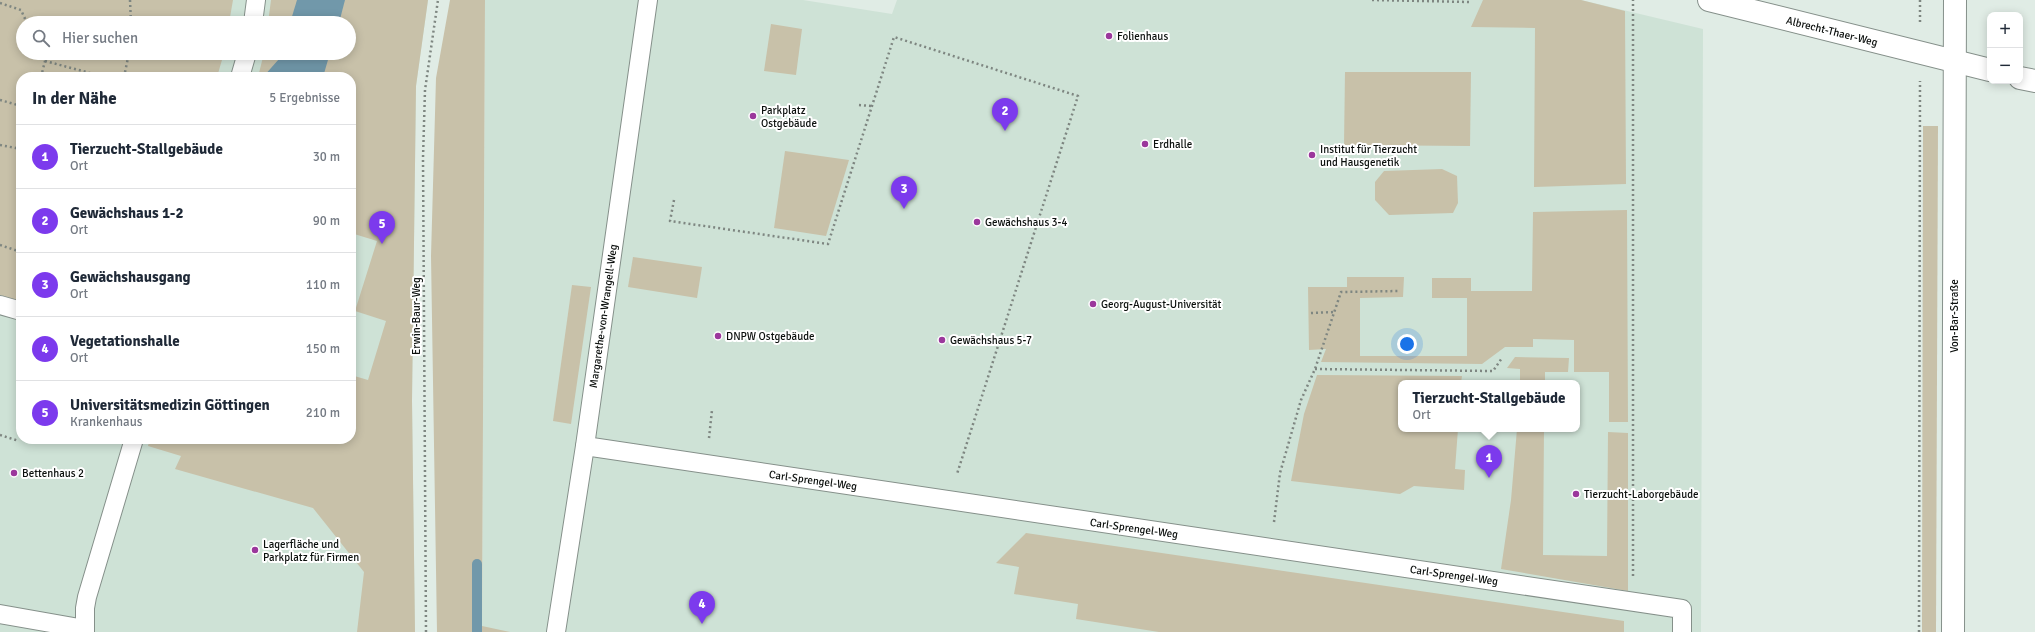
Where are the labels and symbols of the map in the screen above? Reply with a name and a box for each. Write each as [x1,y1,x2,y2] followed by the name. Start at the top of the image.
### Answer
[1785,14,1879,49] street label: Albrecht-Thaer-Weg
[1117,30,1168,43] place label: Folienhaus
[1104,31,1114,41] marker: Folienhaus
[992,98,1018,131] pin: 2
[761,104,817,130] place label: Parkplatz Ostgebäude
[748,111,758,121] marker: Parkplatz Ostgebäude
[1153,138,1192,151] place label: Erdhalle
[1140,139,1150,149] marker: Erdhalle
[1320,143,1417,169] place label: Institut für Tierzucht und Hausgenetik
[1307,150,1317,160] marker: Institut für Tierzucht und Hausgenetik
[891,176,917,209] pin: 3
[369,211,395,244] pin: 5
[985,216,1067,229] place label: Gewächshaus 3-4
[972,217,982,227] marker: Gewächshaus 3-4
[587,243,620,389] street label: Margarethe-von-Wrangell-Weg
[410,277,423,355] street label: Erwin-Baur-Weg
[1948,279,1961,353] street label: Von-Bar-Straße
[1101,298,1222,311] place label: Georg-August-Universität
[1088,299,1098,309] marker: Georg-August-Universität
[726,330,815,343] place label: DNPW Ostgebäude
[713,331,723,341] marker: DNPW Ostgebäude
[950,334,1032,347] place label: Gewächshaus 5-7
[1397,334,1417,354] your location
[937,335,947,345] marker: Gewächshaus 5-7
[1476,445,1502,478] pin: 1
[22,467,84,480] place label: Bettenhaus 2
[9,468,19,478] marker: Bettenhaus 2
[768,468,858,493] street label: Carl-Sprengel-Weg
[1584,488,1699,501] place label: Tierzucht-Laborgebäude
[1571,489,1581,499] marker: Tierzucht-Laborgebäude
[1089,516,1179,541] street label: Carl-Sprengel-Weg
[263,538,359,564] place label: Lagerfläche und Parkplatz für Firmen
[250,545,260,555] marker: Lagerfläche und Parkplatz für Firmen
[1409,563,1499,588] street label: Carl-Sprengel-Weg
[689,591,715,624] pin: 4

